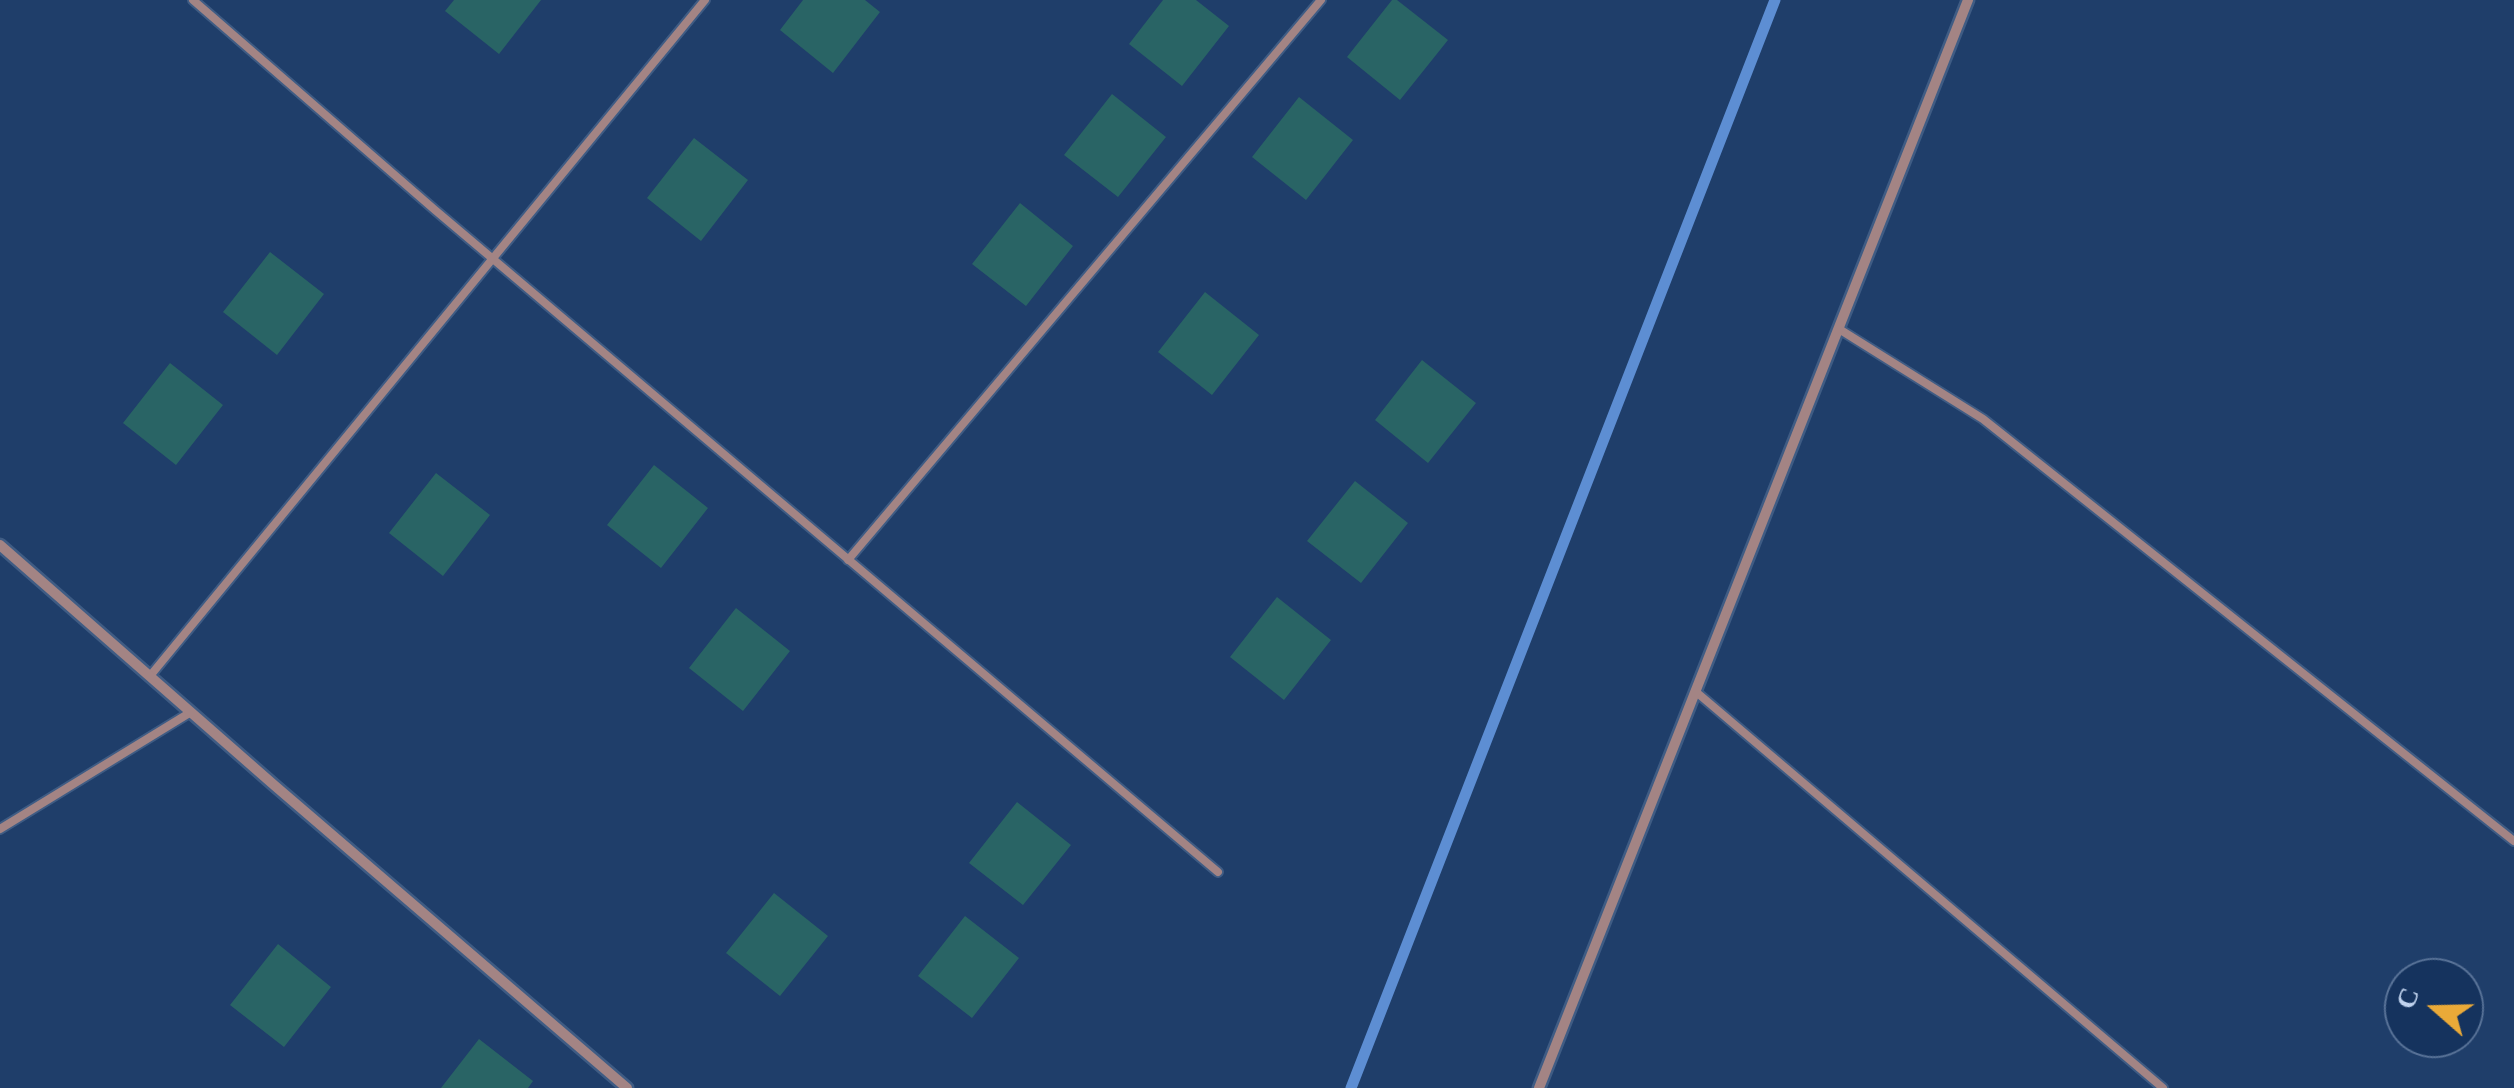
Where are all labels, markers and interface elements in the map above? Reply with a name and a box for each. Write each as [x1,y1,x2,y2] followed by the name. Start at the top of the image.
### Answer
[2384,958,2484,1058] north arrow
[2389,983,2425,1013] text: С

